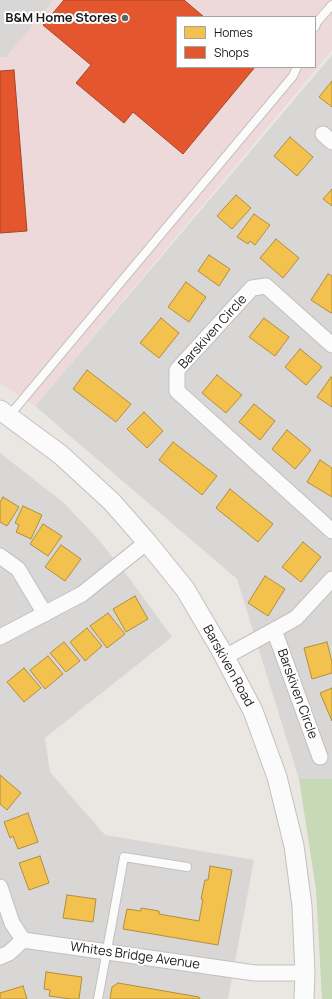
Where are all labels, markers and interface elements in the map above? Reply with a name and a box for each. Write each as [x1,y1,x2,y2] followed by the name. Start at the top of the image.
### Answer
[5,10,117,26] place label: B&M Home Stores
[120,13,130,23] marker: B&M Home Stores
[176,16,316,68] legend
[214,24,253,41] text: Homes
[214,44,249,61] text: Shops
[176,292,250,372] street label: Barskiven Circle
[199,623,257,709] street label: Barskiven Road
[274,647,320,741] street label: Barskiven Circle
[69,939,201,973] street label: Whites Bridge Avenue

